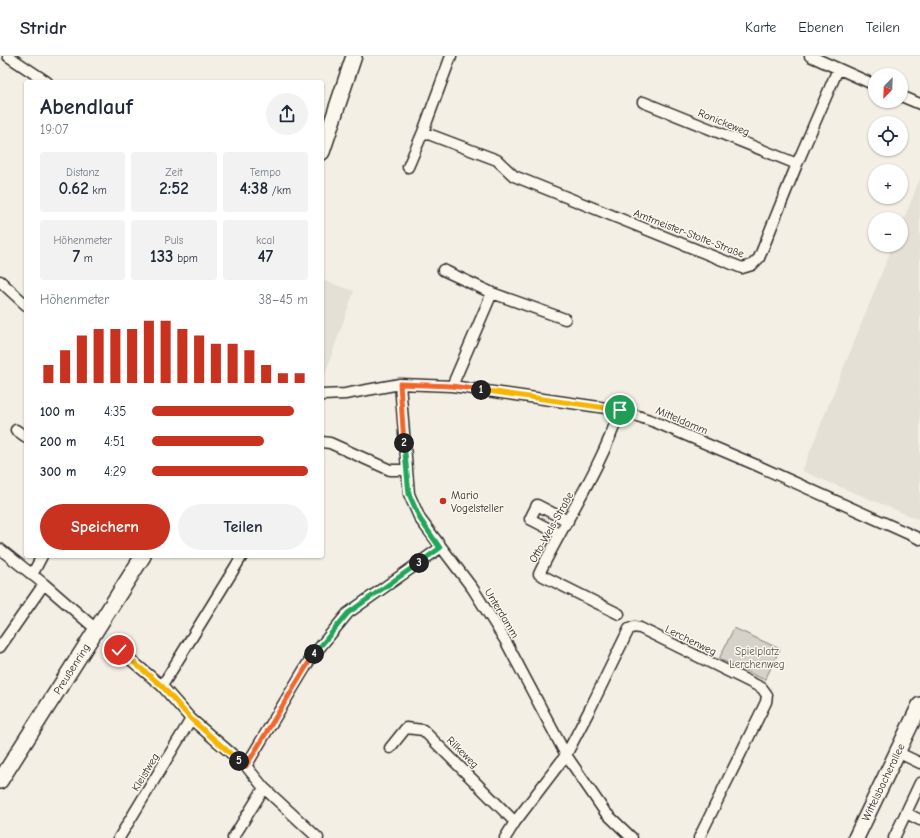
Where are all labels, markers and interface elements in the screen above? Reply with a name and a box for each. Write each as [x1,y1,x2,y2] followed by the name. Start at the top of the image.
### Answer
[20,17,66,39] text: Stridr
[745,19,776,36] text: Karte
[798,19,844,36] text: Ebenen
[866,19,900,36] text: Teilen
[868,68,908,108] north arrow
[868,68,908,252] map controls
[266,93,308,135] button: share
[40,94,133,120] text: Abendlauf
[696,106,751,139] street label: Ronickeweg
[868,116,908,156] button: locate
[40,122,68,137] text: 19:07
[868,164,908,204] button: +
[66,166,99,179] text: Distanz
[165,166,183,179] text: Zeit
[250,166,281,179] text: Tempo
[59,179,89,198] text: 0.62
[159,179,189,198] text: 2:52
[240,179,268,198] text: 4:38
[89,184,107,197] text: km
[268,184,291,197] text: /km
[632,206,746,261] street label: Amtmeister-Stolte-Straße
[868,212,908,252] button: −
[53,234,112,247] text: Höhenmeter
[165,234,183,247] text: Puls
[256,234,275,247] text: kcal
[72,247,80,266] text: 7
[150,247,173,266] text: 133
[258,247,273,266] text: 47
[80,252,93,265] text: m
[173,252,198,265] text: bpm
[40,292,109,307] text: Höhenmeter
[258,292,308,307] text: 38–45 m
[471,380,491,400] pin: 1
[479,383,483,396] text: 1
[603,393,637,427] pin
[609,399,631,421] icon: arrive
[40,404,75,419] text: 100 m
[104,404,126,419] text: 4:35
[654,404,710,437] street label: Mitteldamm
[394,433,414,453] pin: 2
[40,434,76,449] text: 200 m
[104,434,125,449] text: 4:51
[401,436,407,449] text: 2
[40,464,76,479] text: 300 m
[104,464,126,479] text: 4:29
[451,489,504,515] place label: Mario Vogelsteller
[527,489,577,565] street label: Otto-Wels-Straße
[438,496,448,506] marker: Mario Vogelsteller
[40,504,170,550] button: Speichern
[178,504,308,550] button: Teilen
[409,553,429,573] pin: 3
[416,556,422,569] text: 3
[482,586,522,641] street label: Unterdamm
[663,622,719,658] street label: Lerchenweg
[102,633,136,667] pin
[108,639,130,661] icon: check
[51,641,93,697] street label: Preußenring
[304,644,324,664] pin: 4
[729,645,785,671] park label: Spielplatz Lerchenweg
[311,647,317,660] text: 4
[444,734,481,771] street label: Rilkeweg
[859,741,908,823] street label: Wittelsbacherallee
[129,751,162,794] street label: Kleistweg
[229,751,249,771] pin: 5
[236,754,242,767] text: 5

